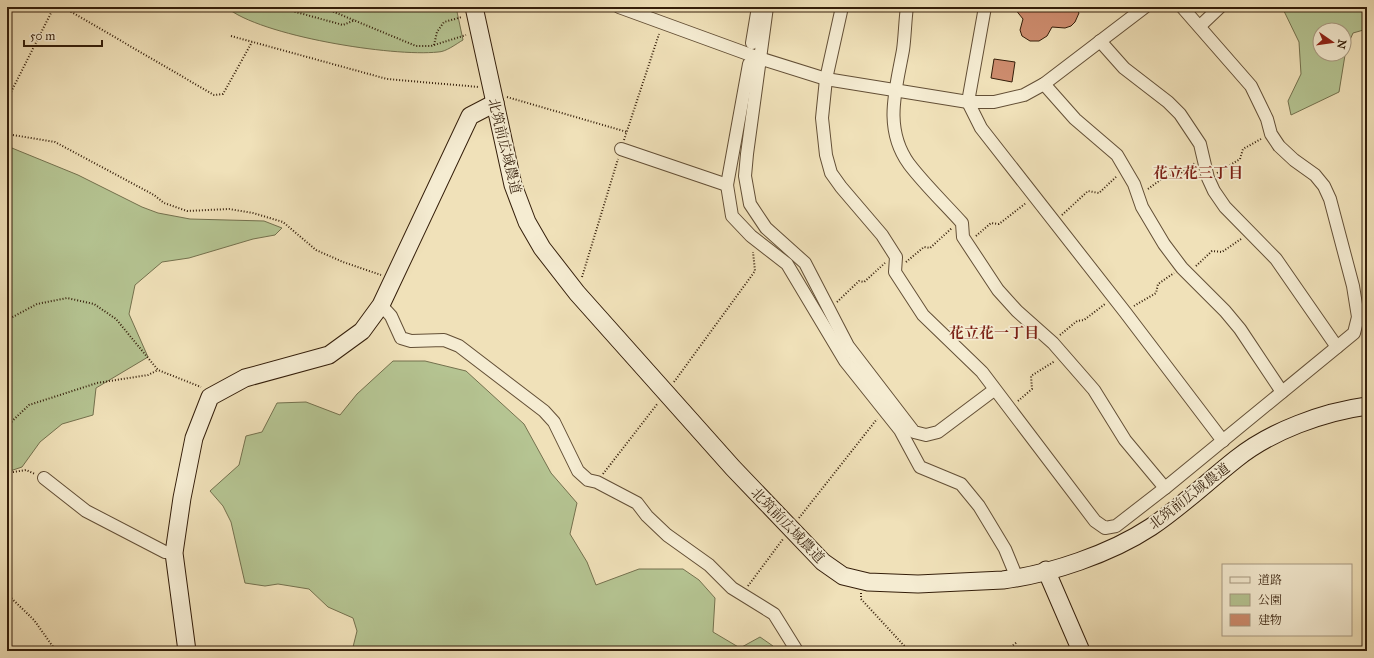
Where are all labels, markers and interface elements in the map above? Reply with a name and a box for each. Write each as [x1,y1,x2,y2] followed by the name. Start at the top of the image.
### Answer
[24,22,102,48] scale bar
[1312,22,1352,62] north arrow
[30,29,55,43] text: 50 m
[1334,38,1349,51] text: N
[484,97,525,196] street label: 北筑前広域農道
[1153,164,1243,182] district label: 花立花三丁目
[949,324,1039,342] district label: 花立花一丁目
[1145,460,1233,533] street label: 北筑前広域農道
[747,484,828,566] street label: 北筑前広域農道
[1222,564,1352,636] legend
[1258,573,1282,587] text: 道路
[1258,593,1282,607] text: 公園
[1258,613,1282,627] text: 建物

